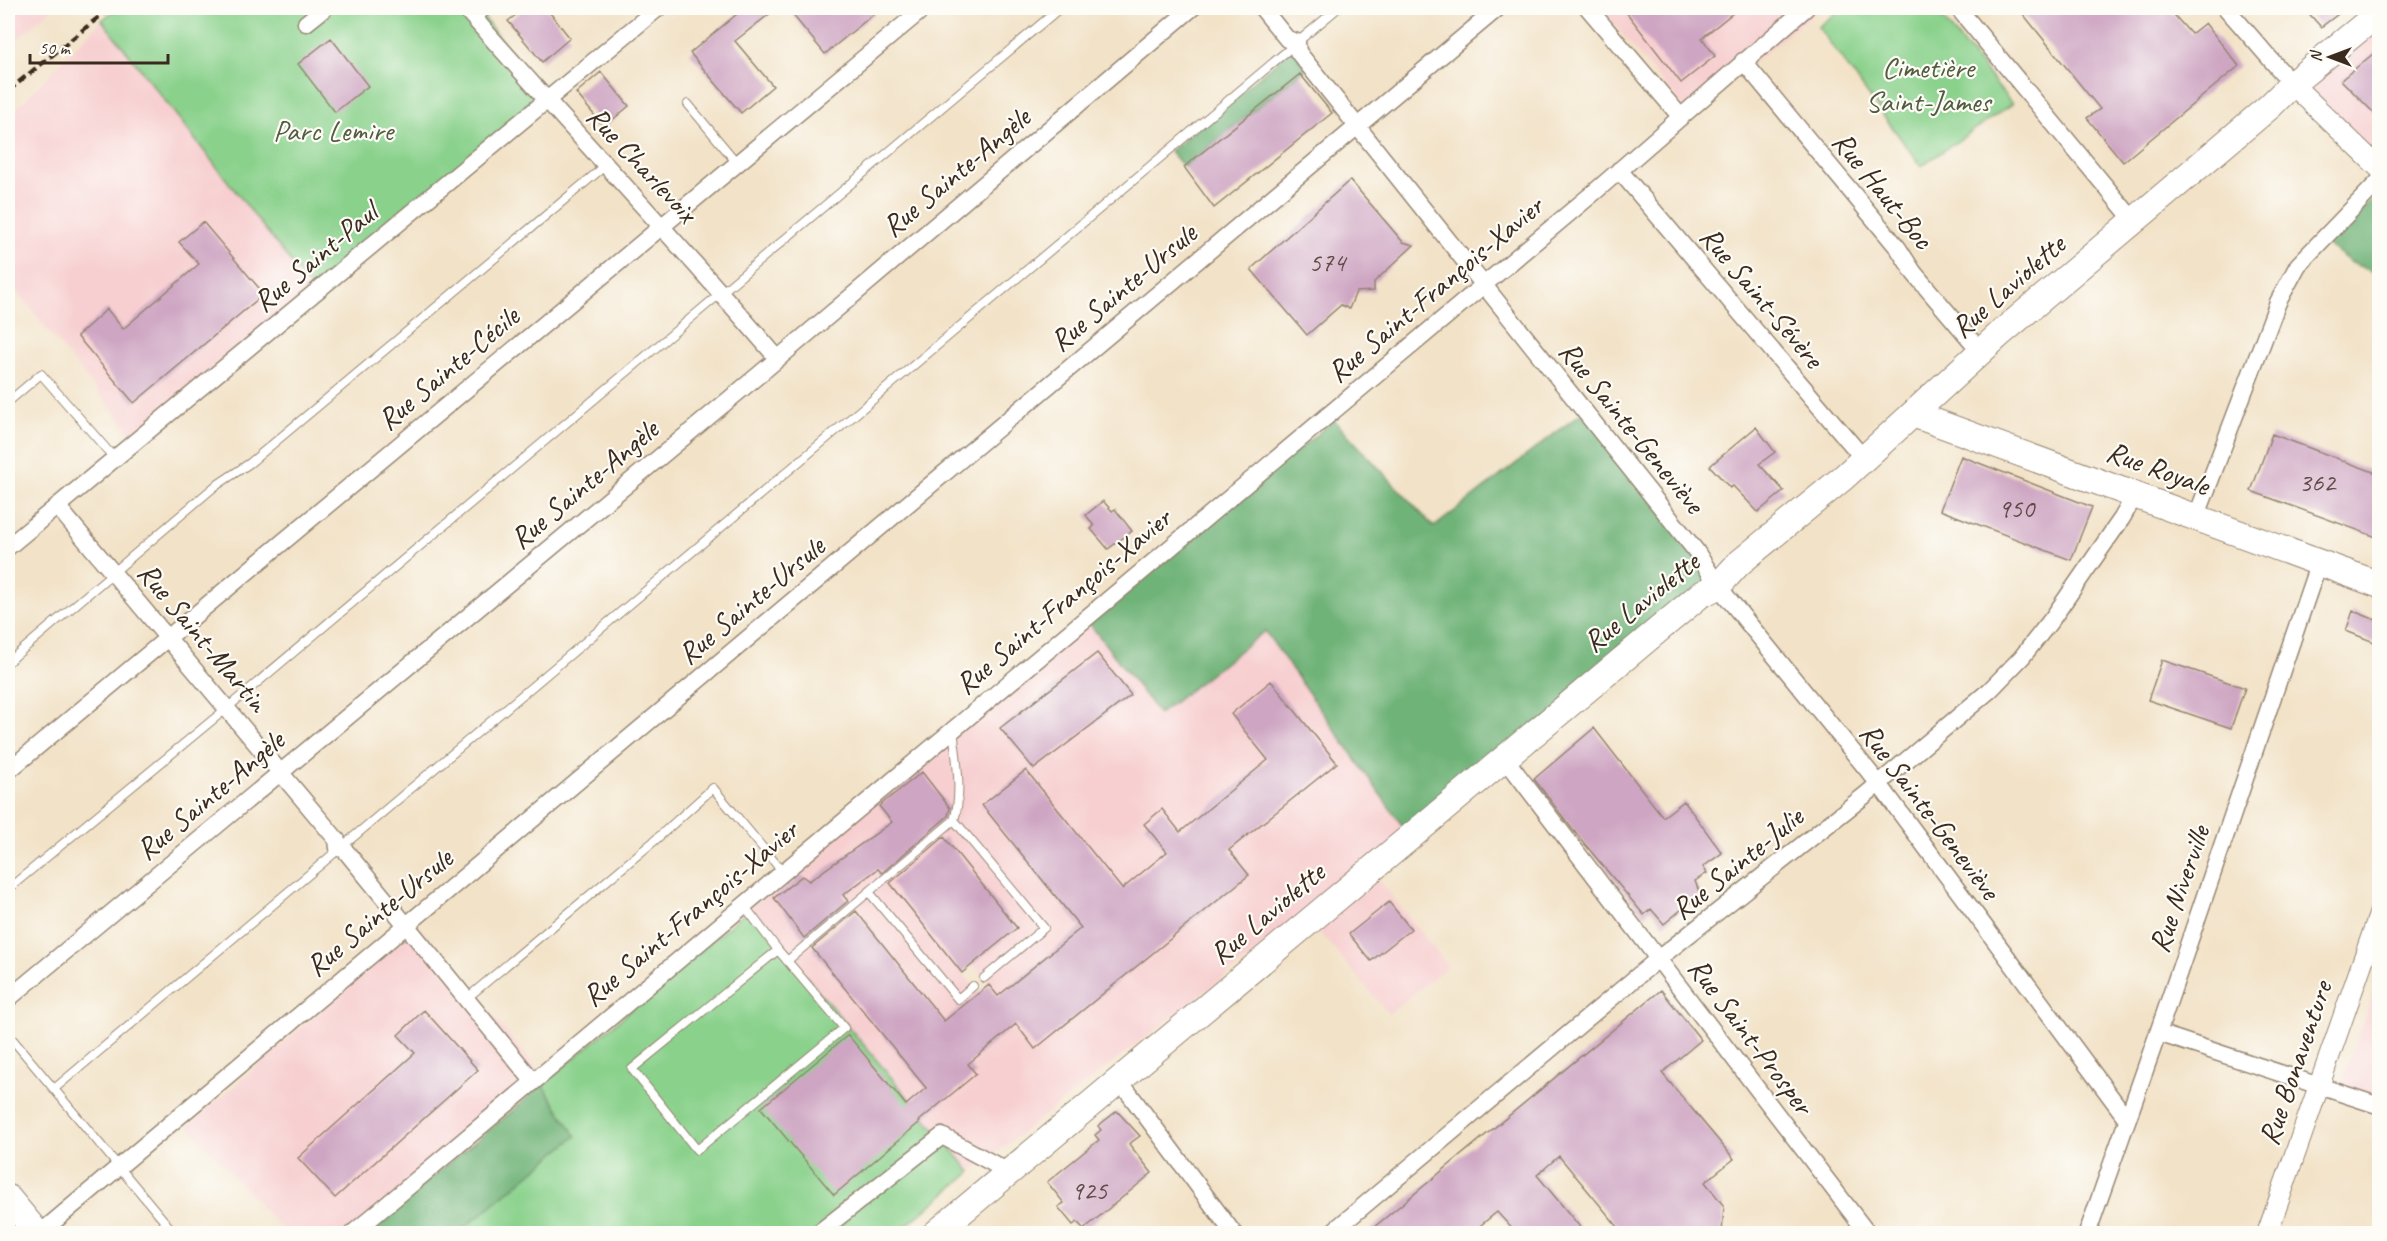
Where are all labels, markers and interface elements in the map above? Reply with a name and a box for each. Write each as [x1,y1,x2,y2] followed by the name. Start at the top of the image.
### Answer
[30,27,168,65] scale bar
[2300,27,2360,87] north arrow
[39,37,72,59] text: 50 m
[1866,48,1993,120] park label: Cimetière Saint-James
[2306,49,2326,62] text: N
[874,97,1040,245] street label: Rue Sainte-Angèle
[578,98,708,232] street label: Rue Charlevoix
[273,111,395,149] park label: Parc Lemire
[1824,124,1943,257] street label: Rue Haut-Boc
[1319,186,1553,391] street label: Rue Saint-François-Xavier
[245,191,389,320] street label: Rue Saint-Paul
[1042,213,1206,360] street label: Rue Sainte-Ursule
[1692,218,1834,377] street label: Rue Saint-Sévère
[1943,225,2075,346] street label: Rue Laviolette
[1309,245,1348,279] house number: 574
[369,296,528,438] street label: Rue Sainte-Cécile
[1551,333,1715,523] street label: Rue Sainte-Geneviève
[502,409,668,557] street label: Rue Sainte-Angèle
[2101,432,2217,505] street label: Rue Royale
[2299,465,2337,499] house number: 362
[1998,491,2036,525] house number: 950
[947,498,1181,703] street label: Rue Saint-François-Xavier
[670,526,834,673] street label: Rue Sainte-Ursule
[1575,542,1709,661] street label: Rue Laviolette
[129,554,278,721] street label: Rue Saint-Martin
[1851,715,2010,909] street label: Rue Sainte-Geneviève
[128,720,294,868] street label: Rue Sainte-Angèle
[1663,797,1813,928] street label: Rue Sainte-Julie
[574,810,808,1015] street label: Rue Saint-François-Xavier
[2140,818,2219,958] street label: Rue Niverville
[298,838,462,985] street label: Rue Sainte-Ursule
[1201,852,1334,972] street label: Rue Laviolette
[1680,950,1824,1124] street label: Rue Saint-Prosper
[2249,974,2341,1150] street label: Rue Bonaventure
[1071,1173,1109,1207] house number: 925

